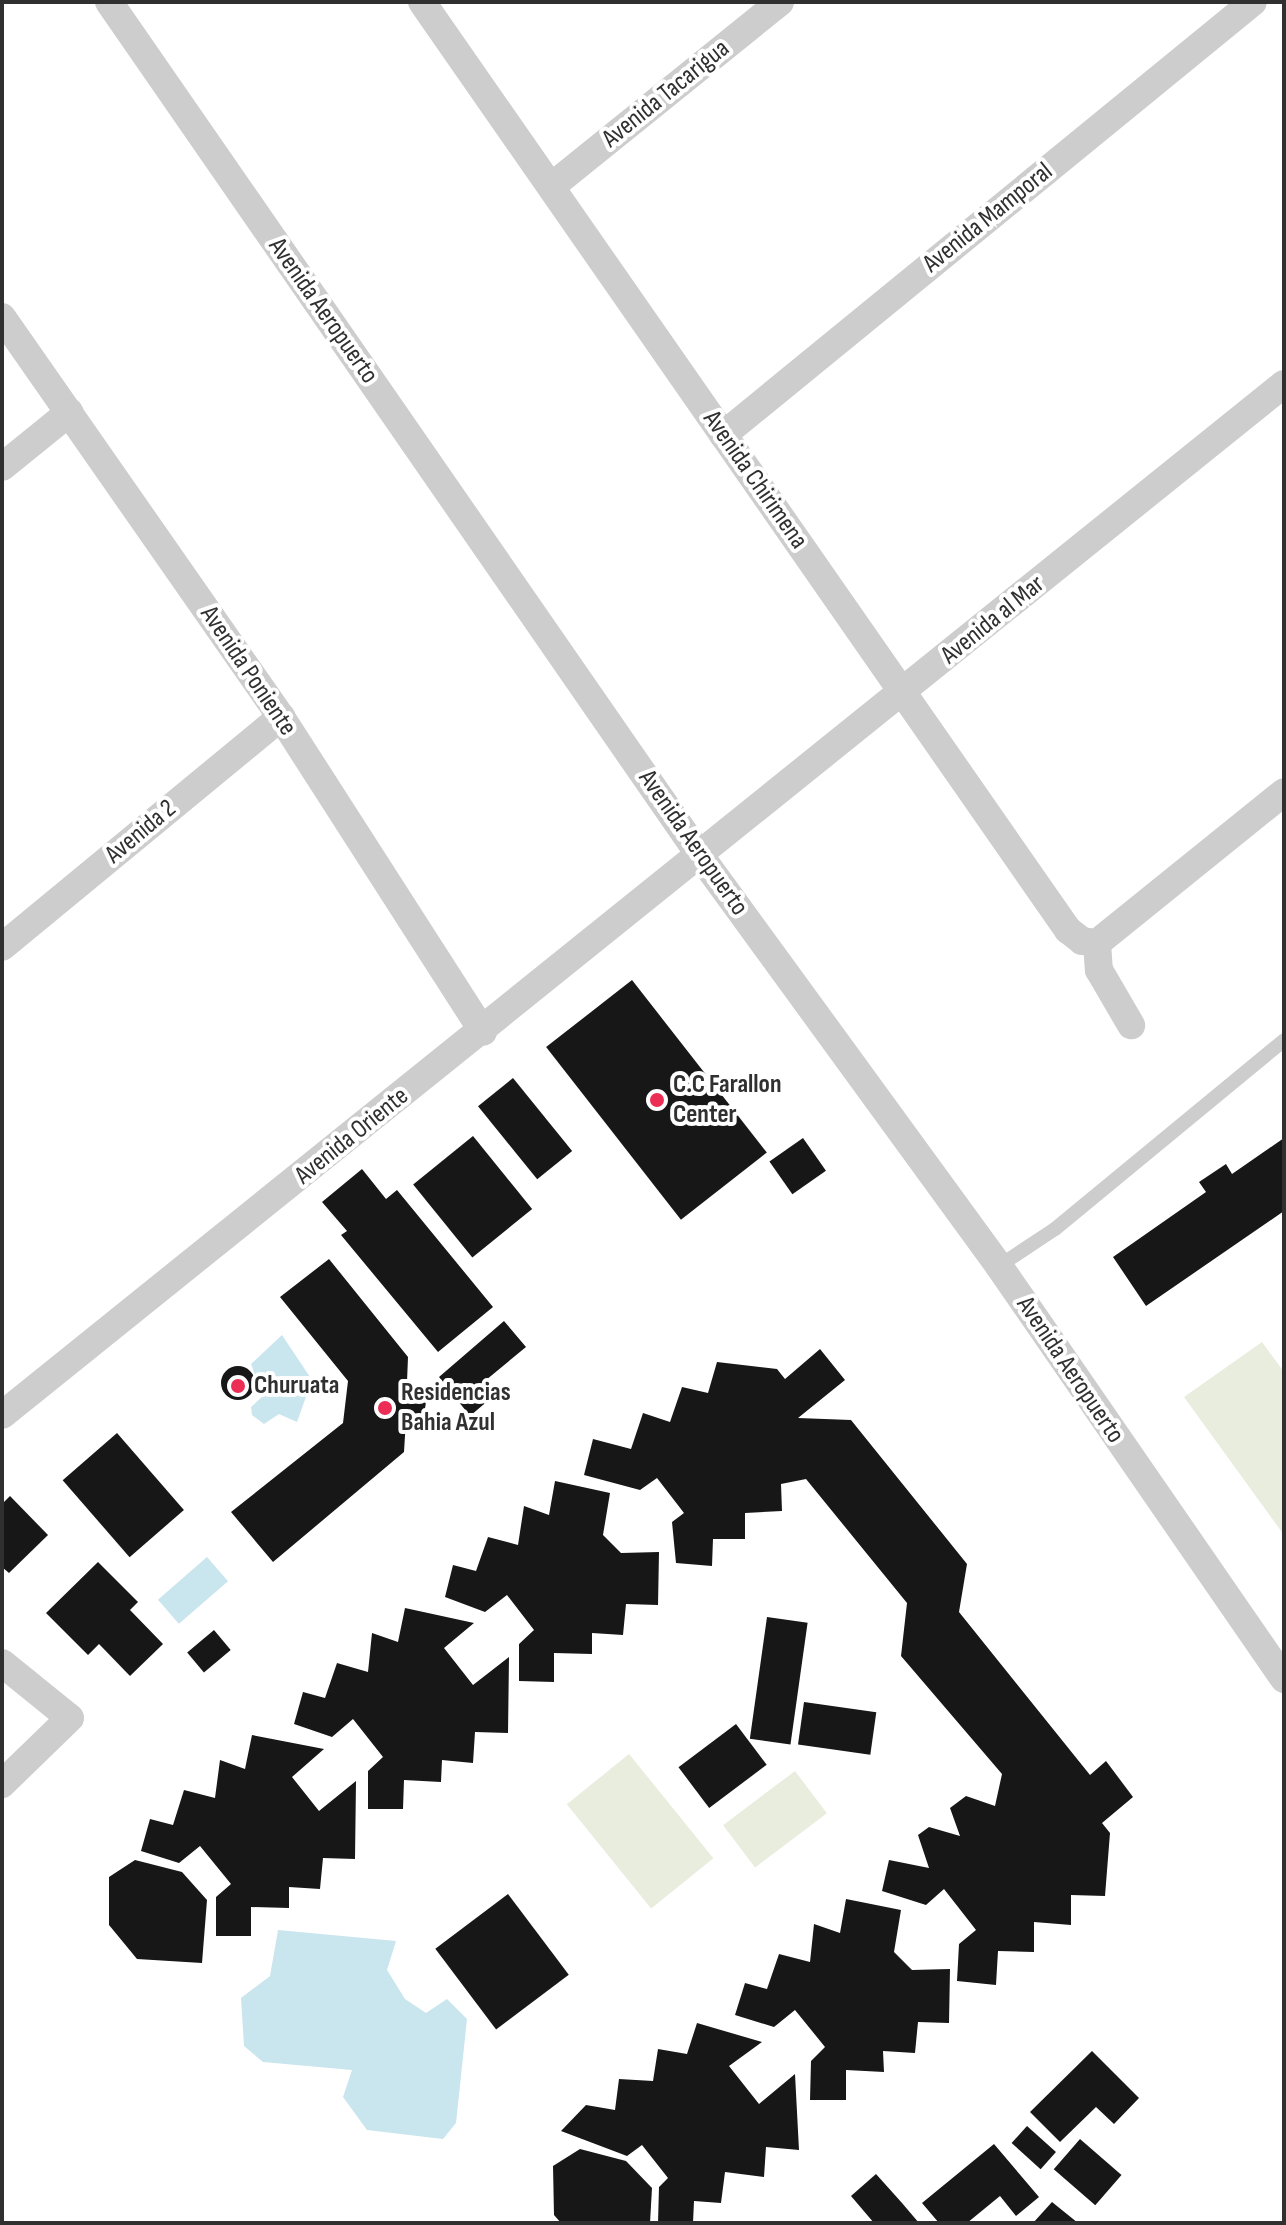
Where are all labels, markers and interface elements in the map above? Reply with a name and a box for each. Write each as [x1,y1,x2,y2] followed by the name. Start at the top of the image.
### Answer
[596,33,736,155] street label: Avenida Tacarigua
[917,156,1059,280] street label: Avenida Mamporal
[261,232,385,390] street label: Avenida Aeropuerto
[696,405,814,555] street label: Avenida Chirimena
[935,569,1051,671] street label: Avenida al Mar
[193,600,303,742] street label: Avenida Poniente
[631,764,755,922] street label: Avenida Aeropuerto
[99,793,183,871] street label: Avenida 2
[673,1069,781,1130] place label: C.C Farallon Center
[289,1081,415,1191] street label: Avenida Oriente
[648,1091,666,1109] marker: C.C Farallon Center
[1009,1291,1131,1449] street label: Avenida Aeropuerto
[254,1370,339,1402] place label: Churuata
[229,1377,247,1395] marker: Churuata
[401,1377,511,1438] place label: Residencias Bahia Azul
[376,1399,394,1417] marker: Residencias Bahia Azul

